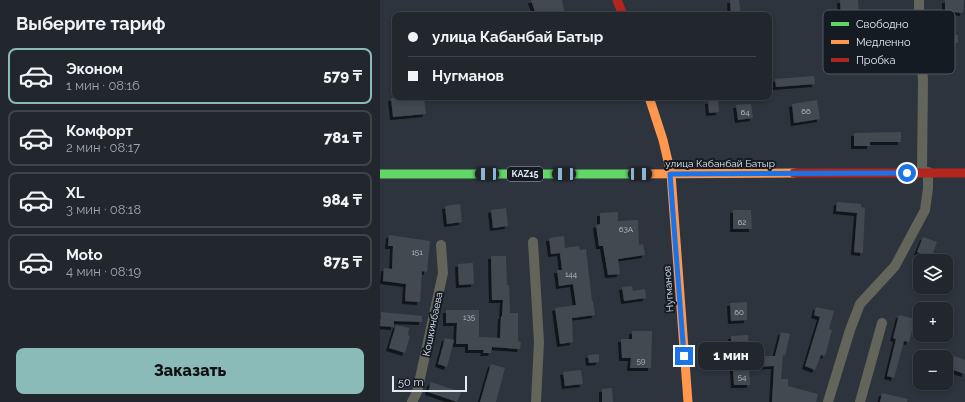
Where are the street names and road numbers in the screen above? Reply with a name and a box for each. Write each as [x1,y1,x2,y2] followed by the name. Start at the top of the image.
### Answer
[665,158,775,169] street label: улица Кабанбай Батыр
[507,167,543,181] road number: KAZ15
[661,265,676,313] street label: Нугманов
[420,291,445,357] street label: Кошкинбаева

